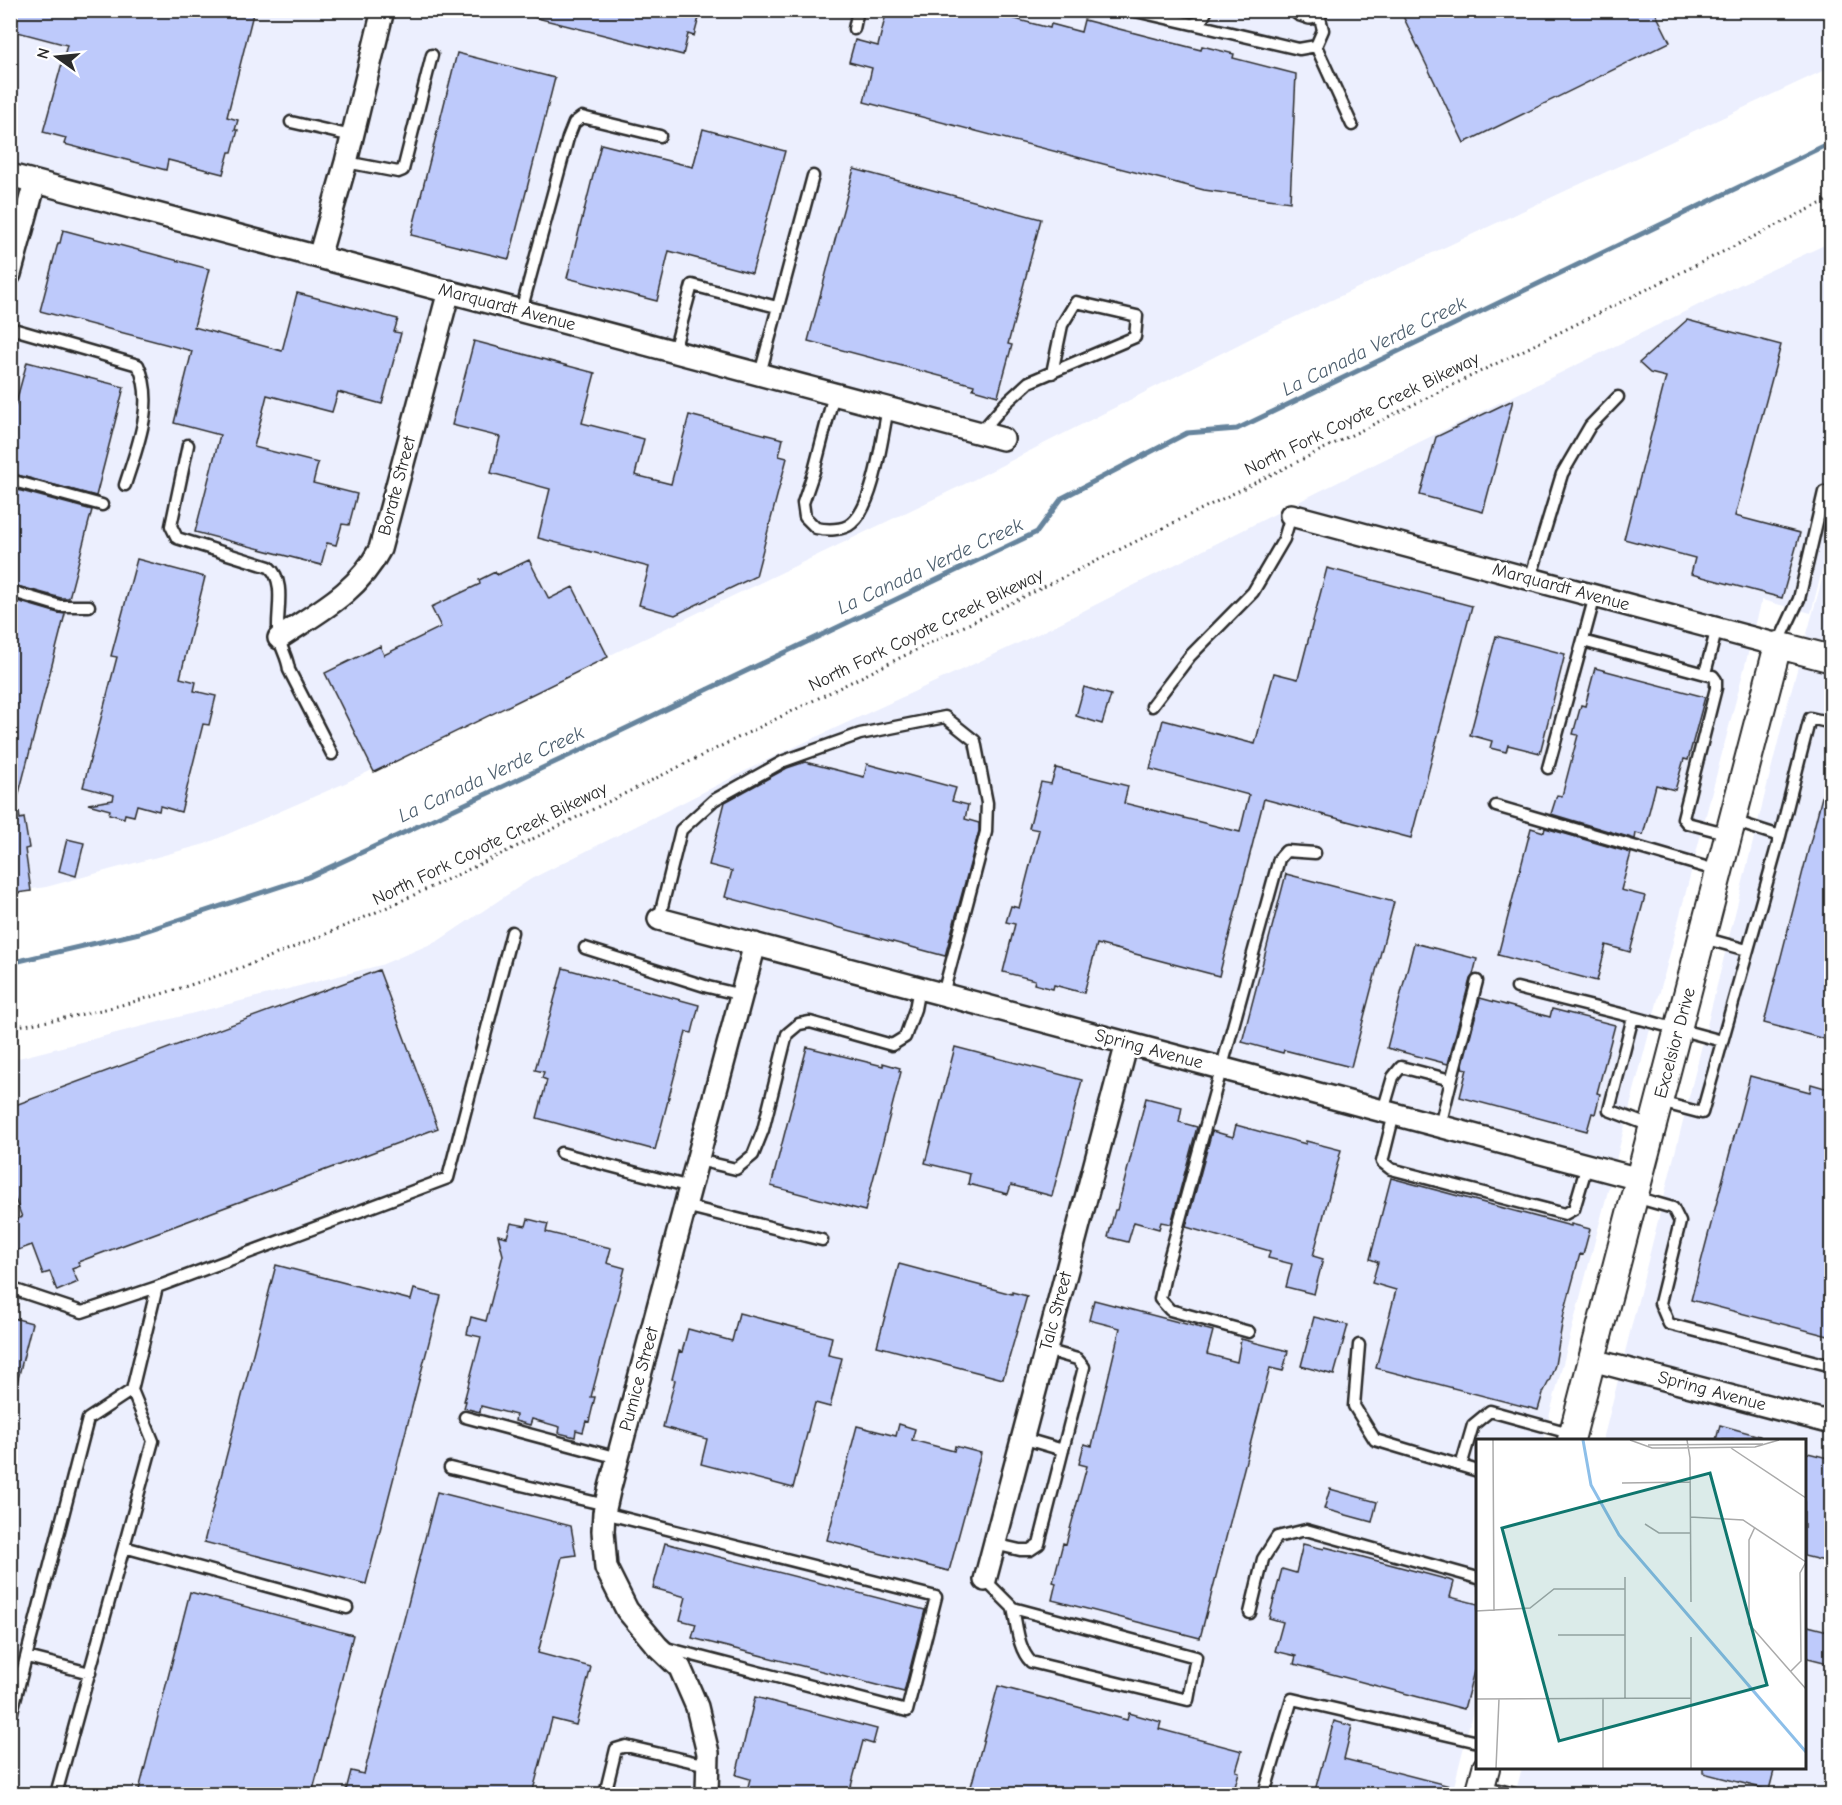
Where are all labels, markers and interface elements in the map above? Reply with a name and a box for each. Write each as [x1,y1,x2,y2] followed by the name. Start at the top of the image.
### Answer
[27,27,87,87] north arrow
[33,46,54,61] text: N
[436,279,578,335] street label: Marquardt Avenue
[1278,291,1470,401] water label: La Canada Verde Creek
[1241,348,1484,480] street label: North Fork Coyote Creek Bikeway
[374,433,420,538] street label: Borate Street
[833,513,1027,619] water label: La Canada Verde Creek
[1490,559,1632,615] street label: Marquardt Avenue
[805,564,1048,696] street label: North Fork Coyote Creek Bikeway
[394,721,588,827] water label: La Canada Verde Creek
[369,778,612,910] street label: North Fork Coyote Creek Bikeway
[1650,985,1700,1101] street label: Excelsior Drive
[1093,1024,1205,1074] street label: Spring Avenue
[1035,1268,1077,1353] street label: Talc Street
[615,1324,663,1433] street label: Pumice Street
[1656,1366,1768,1416] street label: Spring Avenue
[1476,1439,1806,1769] inset map

